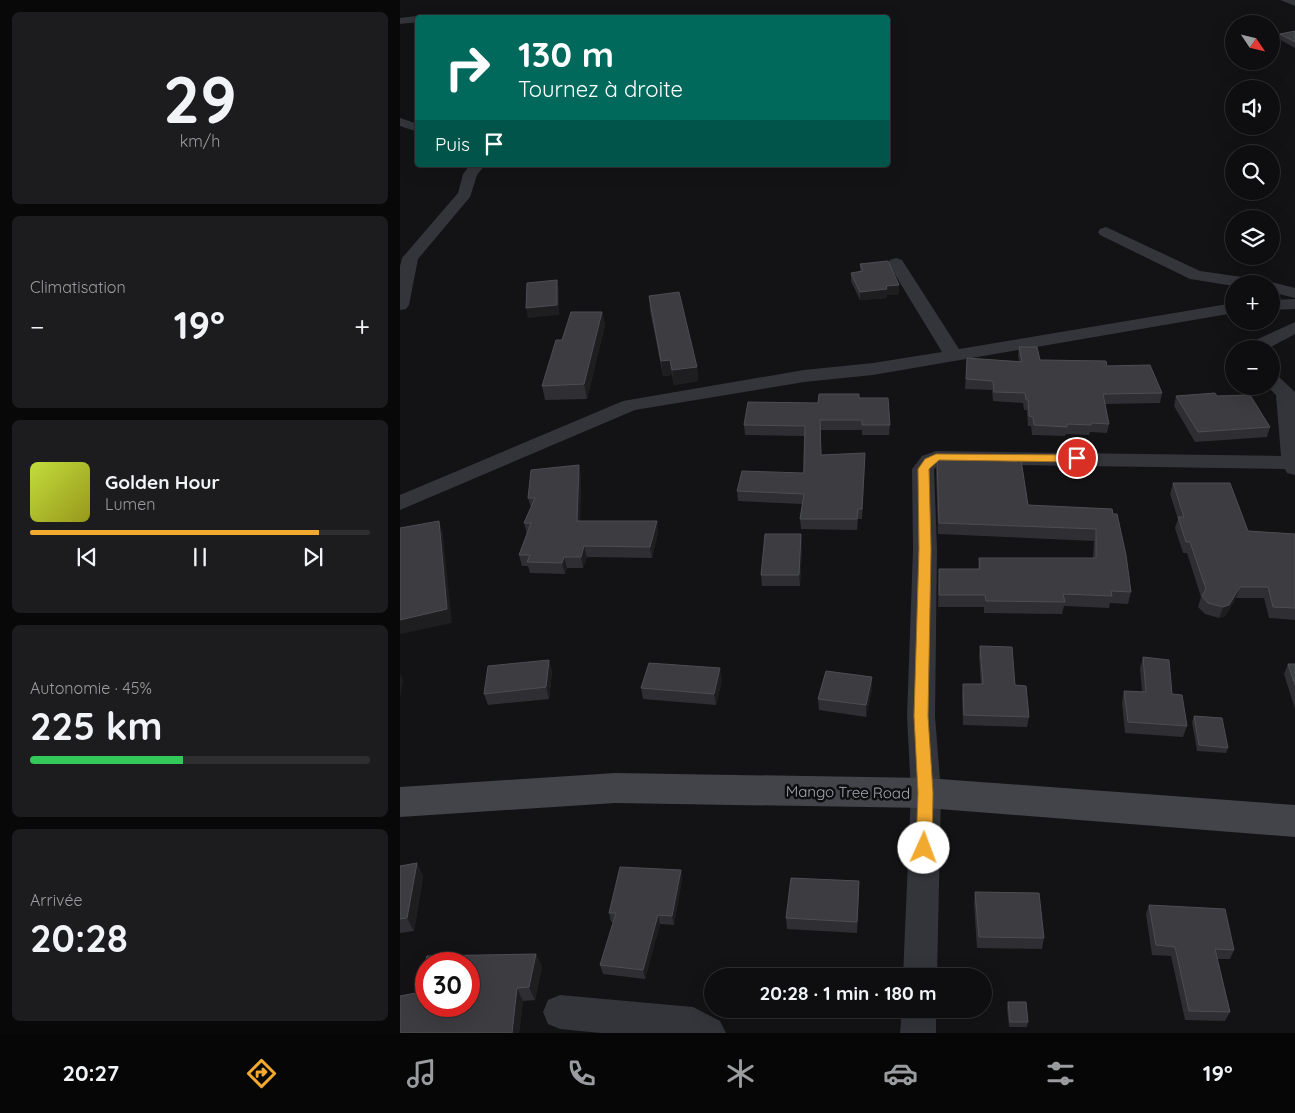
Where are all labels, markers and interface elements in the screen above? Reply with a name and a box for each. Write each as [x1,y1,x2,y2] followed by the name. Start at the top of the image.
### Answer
[1225,15,1280,70] north arrow
[1225,15,1280,395] map controls
[518,32,614,76] text: 130 m
[435,35,500,100] icon: right
[163,58,237,139] text: 29
[518,75,683,103] text: Tournez à droite
[1225,80,1280,135] button: sound
[480,130,508,158] icon: arrive
[180,131,220,151] text: km/h
[435,132,470,156] text: Puis
[1225,145,1280,200] button: search
[1225,210,1280,265] button: layers
[1225,275,1280,330] button: +
[30,277,126,297] text: Climatisation
[174,301,225,349] text: 19°
[30,309,45,344] text: −
[354,309,370,344] text: +
[1225,340,1280,395] button: −
[1056,437,1098,479] pin
[1063,444,1091,472] icon: arrive
[105,470,220,494] text: Golden Hour
[105,494,156,514] text: Lumen
[73,543,101,571] icon: previous
[186,543,214,571] icon: pause
[299,543,327,571] icon: next
[30,678,152,698] text: Autonomie · 45%
[30,702,162,750] text: 225 km
[786,781,910,803] street label: Mango Tree Road
[897,821,949,873] position arrow
[30,890,83,910] text: Arrivée
[30,914,128,962] text: 20:28
[415,952,480,1017] speed limit sign: 30
[760,981,936,1005] text: 20:28 · 1 min · 180 m
[244,1056,279,1091] icon: directions
[404,1056,439,1091] icon: music
[564,1056,599,1091] icon: phone
[723,1056,758,1091] icon: climate
[883,1056,918,1091] icon: car
[1043,1056,1078,1091] icon: filters
[62,1059,119,1087] text: 20:27
[1203,1059,1233,1087] text: 19°

